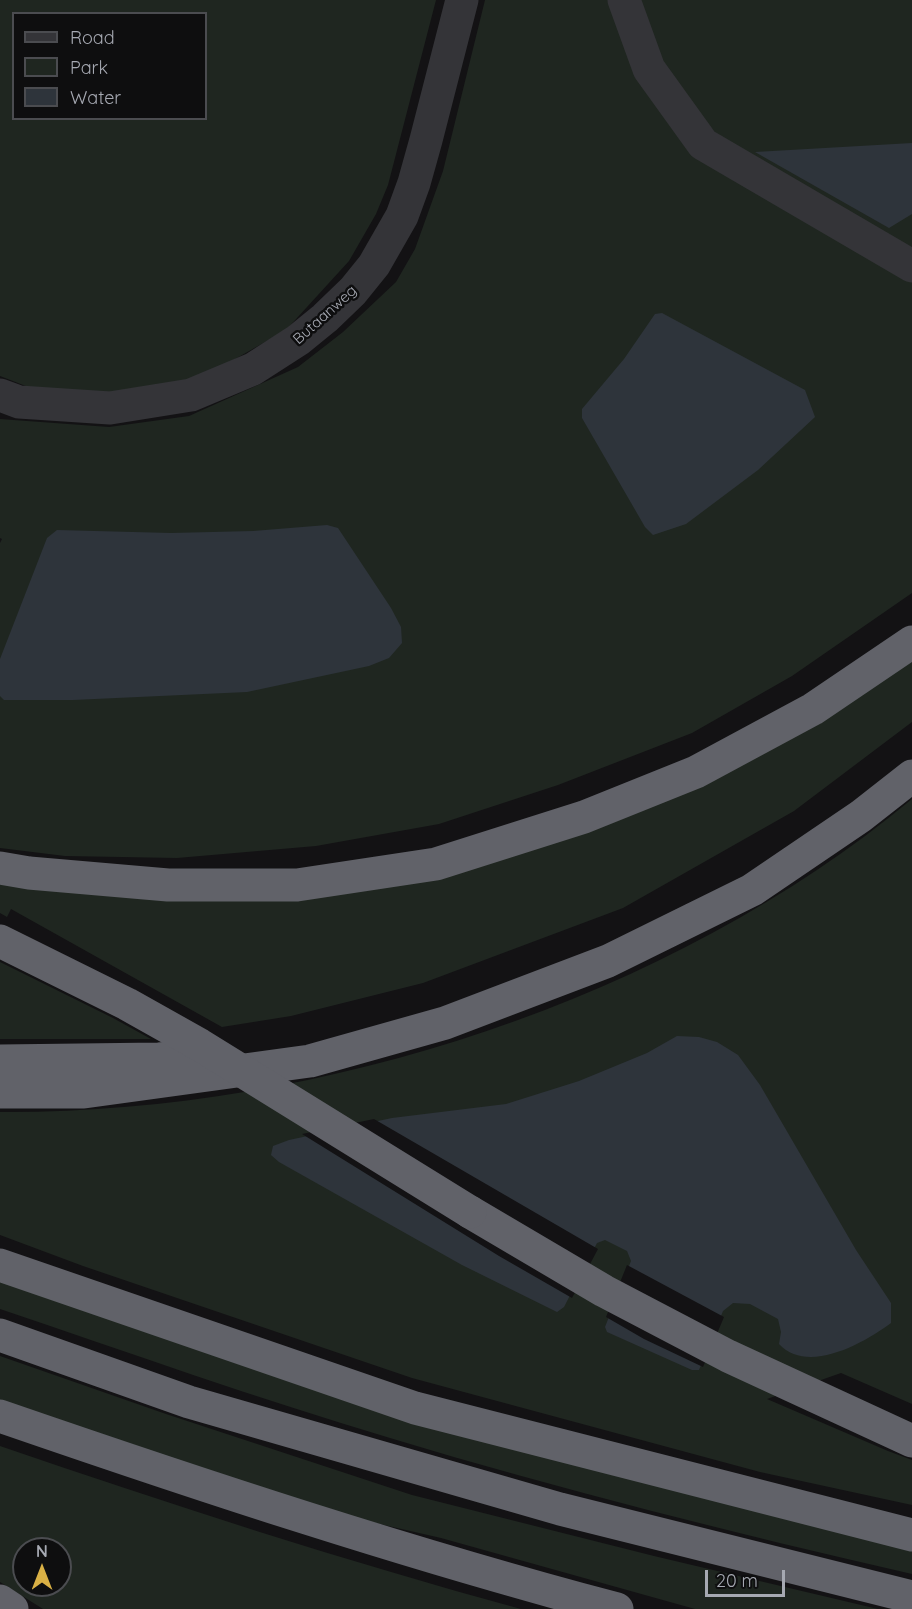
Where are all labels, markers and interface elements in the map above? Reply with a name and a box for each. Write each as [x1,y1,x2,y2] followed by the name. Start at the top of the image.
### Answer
[12,12,207,120] legend
[70,26,115,49] text: Road
[70,56,108,79] text: Park
[70,86,121,109] text: Water
[289,282,361,348] street label: Butaanweg
[12,1537,72,1597] north arrow
[36,1541,48,1561] text: N
[708,1558,788,1596] scale bar
[716,1569,758,1592] text: 20 m

